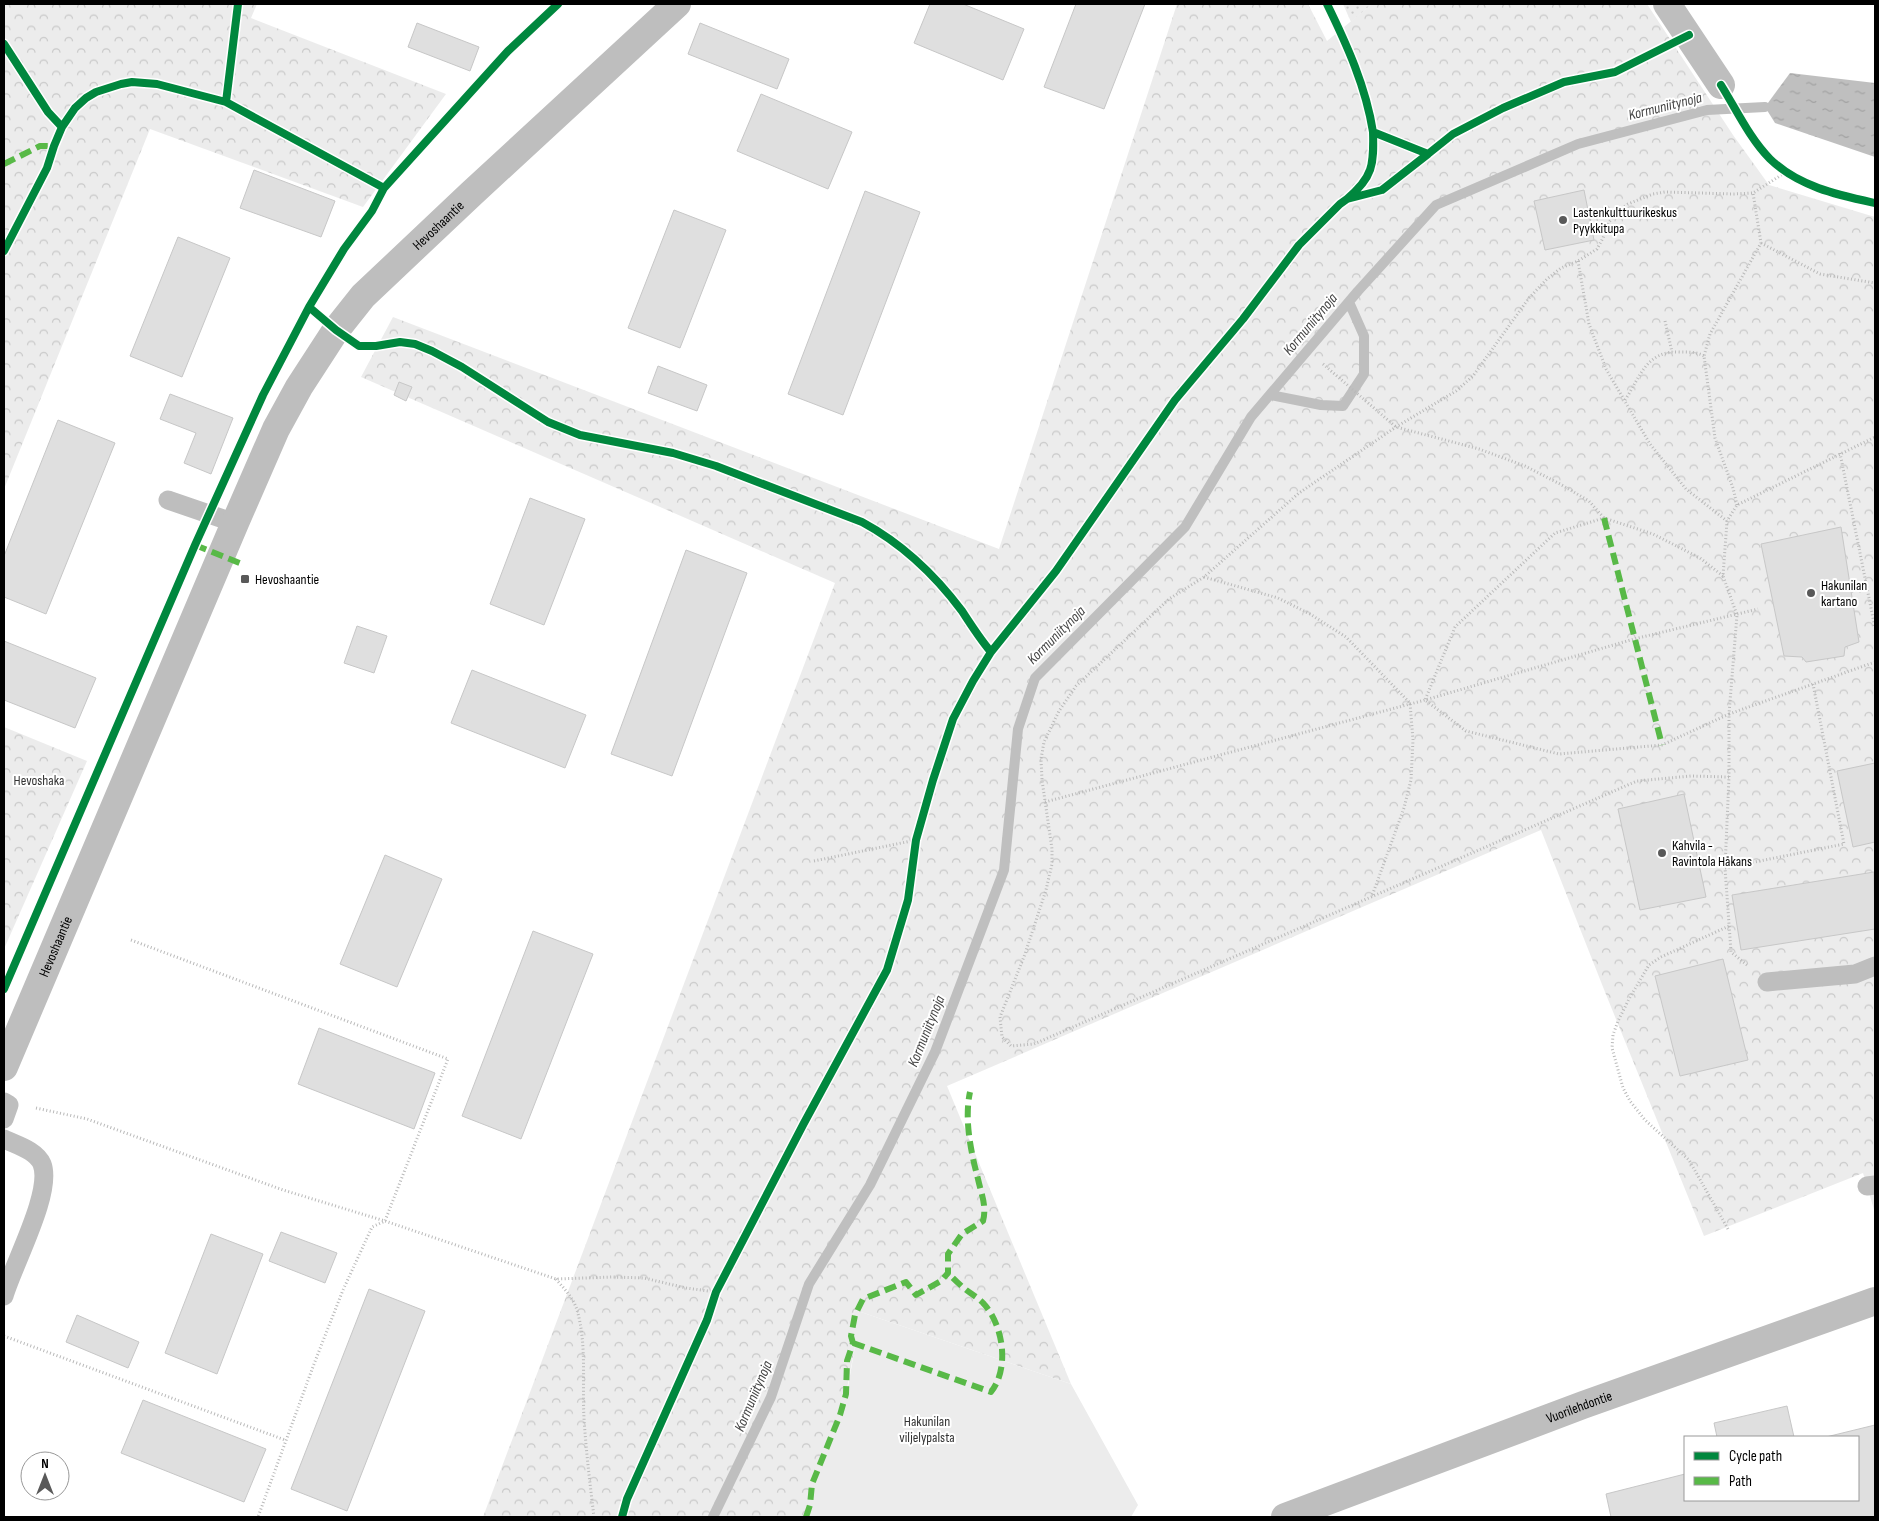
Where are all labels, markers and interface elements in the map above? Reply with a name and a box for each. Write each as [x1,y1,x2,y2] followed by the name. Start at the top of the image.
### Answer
[1626,88,1704,125] water label: Kormuniitynoja
[409,197,468,254] street label: Hevoshaantie
[1573,204,1677,237] place label: Lastenkulttuurikeskus Pyykkitupa
[1557,214,1569,226] marker: Lastenkulttuurikeskus Pyykkitupa
[1279,289,1342,359] water label: Kormuniitynoja
[255,571,319,588] place label: Hevoshaantie
[239,573,251,585] marker: Hevoshaantie
[1821,577,1867,610] place label: Hakunilan kartano
[1805,587,1817,599] marker: Hakunilan kartano
[1023,602,1090,669] water label: Kormuniitynoja
[14,772,64,789] park label: Hevoshaka
[1672,837,1752,870] place label: Kahvila - Ravintola Håkans
[1656,847,1668,859] marker: Kahvila - Ravintola Håkans
[35,914,76,979] street label: Hevoshaantie
[904,993,949,1070] water label: Kormuniitynoja
[730,1358,777,1435] water label: Kormuniitynoja
[1544,1387,1614,1427] street label: Vuorilehdontie
[899,1413,955,1446] park label: Hakunilan viljelypalsta
[1684,1436,1859,1501] legend
[1729,1447,1782,1466] text: Cycle path
[20,1451,70,1501] north arrow
[41,1455,49,1472] text: N
[1729,1472,1752,1491] text: Path

